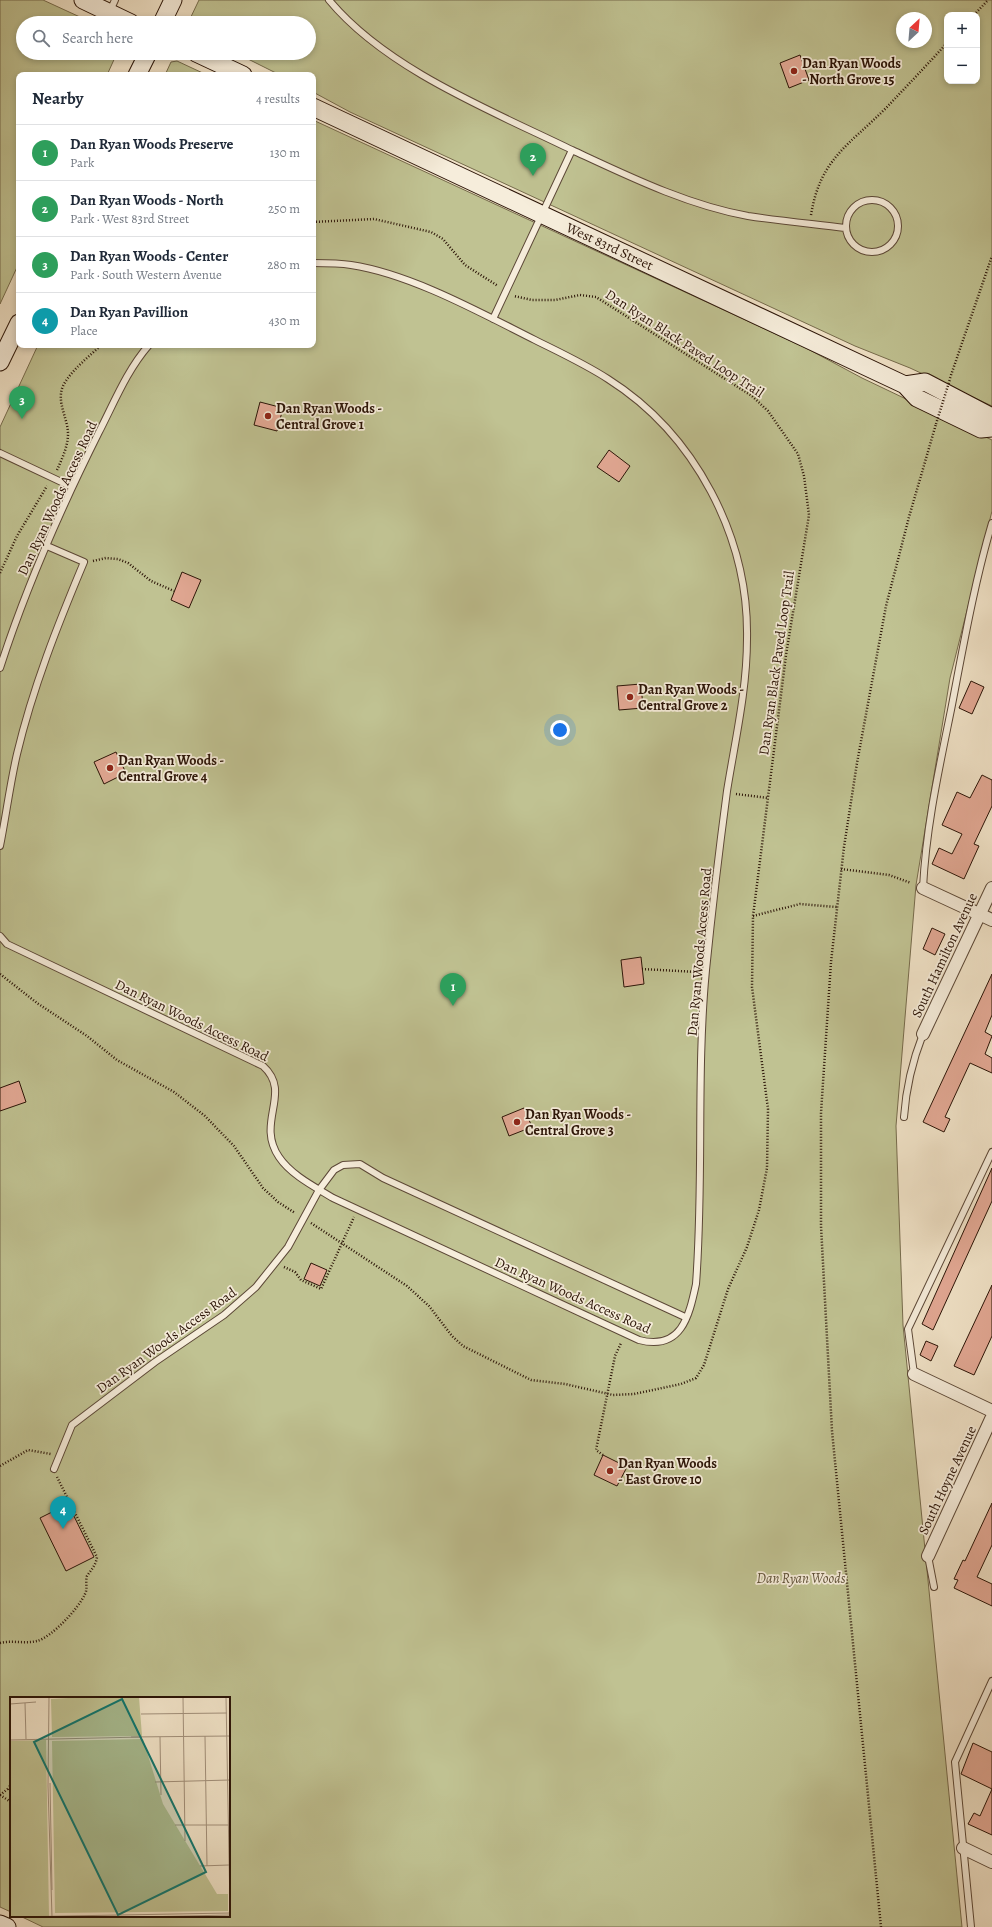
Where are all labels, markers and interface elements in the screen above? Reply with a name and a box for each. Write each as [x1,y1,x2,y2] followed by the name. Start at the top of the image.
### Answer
[896,12,932,48] north arrow
[944,12,980,84] map controls
[944,12,980,48] button: +
[16,16,316,60] search box
[30,27,52,49] icon: search
[62,28,133,48] text: Search here
[944,48,980,84] button: −
[802,54,901,89] place label: Dan Ryan Woods - North Grove 15
[789,66,799,76] marker: Dan Ryan Woods - North Grove 15
[32,87,83,110] text: Nearby
[256,90,300,107] text: 4 results
[70,134,233,154] text: Dan Ryan Woods Preserve
[520,143,546,176] pin: 2
[43,144,47,161] text: 1
[270,144,300,161] text: 130 m
[70,154,94,171] text: Park
[70,190,224,210] text: Dan Ryan Woods - North
[42,200,48,217] text: 2
[268,200,300,217] text: 250 m
[70,210,189,227] text: Park · West 83rd Street
[562,218,657,275] street label: West 83rd Street
[70,246,228,266] text: Dan Ryan Woods - Center
[42,256,48,273] text: 3
[267,256,300,273] text: 280 m
[70,266,222,283] text: Park · South Western Avenue
[602,285,768,402] street label: Dan Ryan Black Paved Loop Trail
[70,302,188,322] text: Dan Ryan Pavillion
[42,312,48,329] text: 4
[268,312,300,329] text: 430 m
[70,322,98,339] text: Place
[9,386,35,419] pin: 3
[276,399,382,434] place label: Dan Ryan Woods - Central Grove 1
[263,411,273,421] marker: Dan Ryan Woods - Central Grove 1
[13,417,102,579] street label: Dan Ryan Woods Access Road
[754,569,799,756] street label: Dan Ryan Black Paved Loop Trail
[638,680,744,715] place label: Dan Ryan Woods - Central Grove 2
[625,692,635,702] marker: Dan Ryan Woods - Central Grove 2
[550,720,570,740] your location
[118,751,224,786] place label: Dan Ryan Woods - Central Grove 4
[105,763,115,773] marker: Dan Ryan Woods - Central Grove 4
[683,867,716,1037] street label: Dan Ryan Woods Access Road
[907,890,982,1021] street label: South Hamilton Avenue
[440,973,466,1006] pin: 1
[112,975,272,1066] street label: Dan Ryan Woods Access Road
[525,1105,631,1140] place label: Dan Ryan Woods - Central Grove 3
[512,1117,522,1127] marker: Dan Ryan Woods - Central Grove 3
[492,1252,654,1339] street label: Dan Ryan Woods Access Road
[92,1283,241,1398] street label: Dan Ryan Woods Access Road
[914,1423,981,1538] street label: South Hoyne Avenue
[618,1454,717,1489] place label: Dan Ryan Woods - East Grove 10
[605,1466,615,1476] marker: Dan Ryan Woods - East Grove 10
[50,1496,76,1529] pin: 4
[757,1569,846,1588] park label: Dan Ryan Woods
[10,1697,230,1917] inset map

